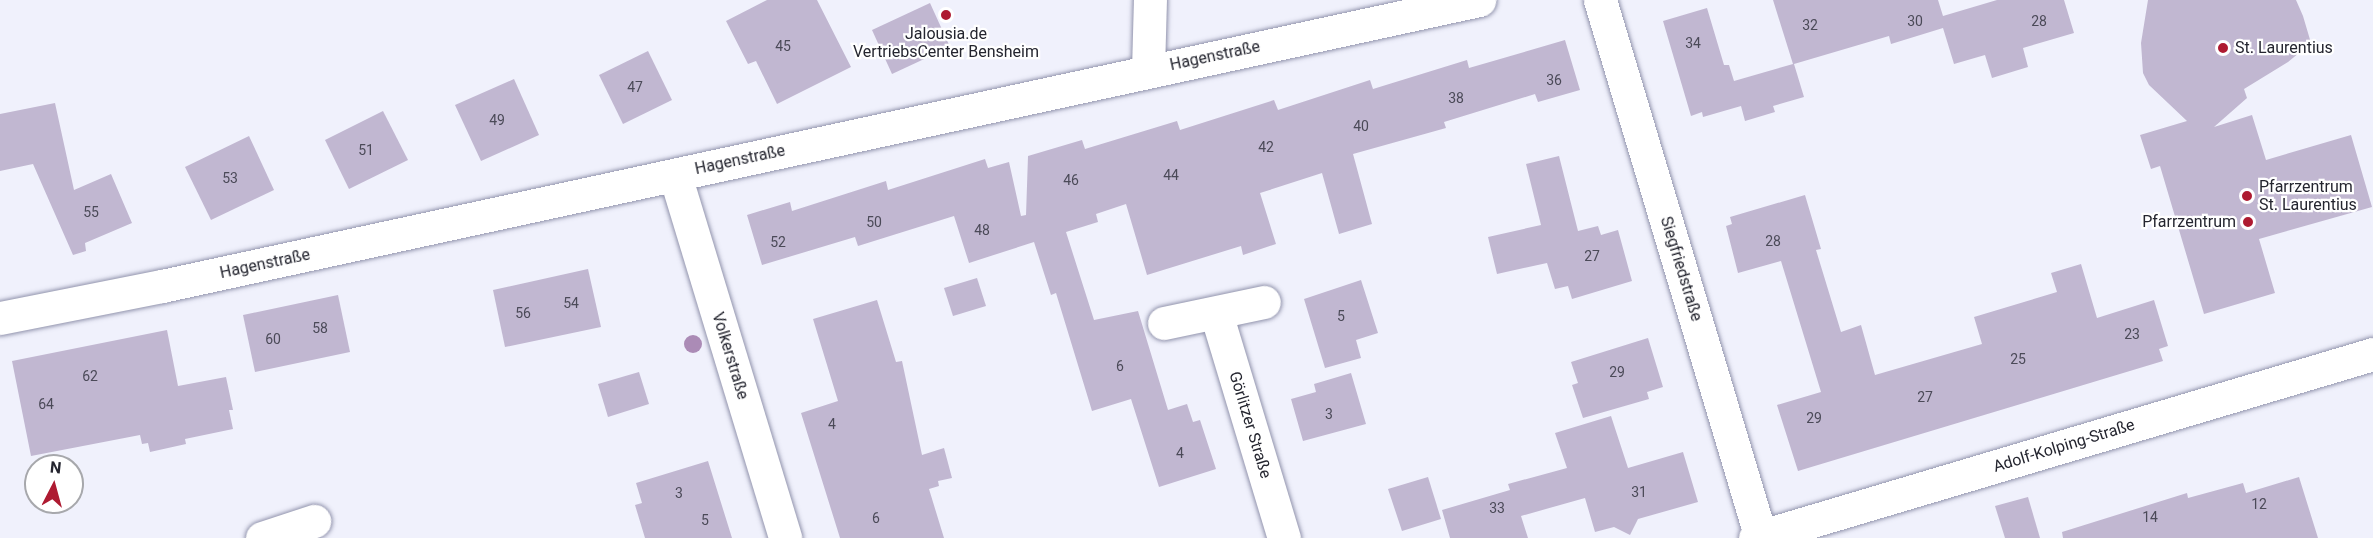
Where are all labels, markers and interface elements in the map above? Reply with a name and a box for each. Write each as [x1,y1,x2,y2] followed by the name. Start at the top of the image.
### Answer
[939,8,953,22] marker: Jalousia.de VertriebsCenter Bensheim
[1907,13,1923,29] house number: 30
[2031,13,2047,29] house number: 28
[1802,17,1818,33] house number: 32
[853,24,1039,62] place label: Jalousia.de VertriebsCenter Bensheim
[1685,35,1701,51] house number: 34
[1168,37,1262,75] street label: Hagenstraße
[775,38,791,54] house number: 45
[2235,38,2333,58] place label: St. Laurentius
[2216,41,2230,55] marker: St. Laurentius
[1546,72,1562,88] house number: 36
[627,79,643,95] house number: 47
[1448,90,1464,106] house number: 38
[489,112,505,128] house number: 49
[1353,118,1369,134] house number: 40
[1258,139,1274,155] house number: 42
[693,141,787,179] street label: Hagenstraße
[358,142,374,158] house number: 51
[1163,167,1179,183] house number: 44
[222,170,238,186] house number: 53
[1063,172,1079,188] house number: 46
[2259,177,2357,215] place label: Pfarrzentrum St. Laurentius
[2240,189,2254,203] marker: Pfarrzentrum St. Laurentius
[83,204,99,220] house number: 55
[2142,212,2236,232] place label: Pfarrzentrum
[866,214,882,230] house number: 50
[1656,214,1706,324] street label: Siegfriedstraße
[2241,215,2255,229] marker: Pfarrzentrum
[974,222,990,238] house number: 48
[1765,233,1781,249] house number: 28
[770,234,786,250] house number: 52
[218,245,312,283] street label: Hagenstraße
[1584,248,1600,264] house number: 27
[563,295,579,311] house number: 54
[515,305,531,321] house number: 56
[1337,308,1345,324] house number: 5
[708,310,752,402] street label: Volkerstraße
[312,320,328,336] house number: 58
[2124,326,2140,342] house number: 23
[265,331,281,347] house number: 60
[2010,351,2026,367] house number: 25
[1116,358,1124,374] house number: 6
[1609,364,1625,380] house number: 29
[82,368,98,384] house number: 62
[1225,369,1275,481] street label: Görlitzer Straße
[1917,389,1933,405] house number: 27
[38,396,54,412] house number: 64
[1325,406,1333,422] house number: 3
[1806,410,1822,426] house number: 29
[1991,415,2137,477] street label: Adolf-Kolping-Straße
[828,416,836,432] house number: 4
[1176,445,1184,461] house number: 4
[24,454,84,514] north arrow
[49,458,62,478] text: N
[1631,484,1647,500] house number: 31
[675,485,683,501] house number: 3
[2251,496,2267,512] house number: 12
[1489,500,1505,516] house number: 33
[2142,509,2158,525] house number: 14
[872,510,880,526] house number: 6
[701,512,709,528] house number: 5

